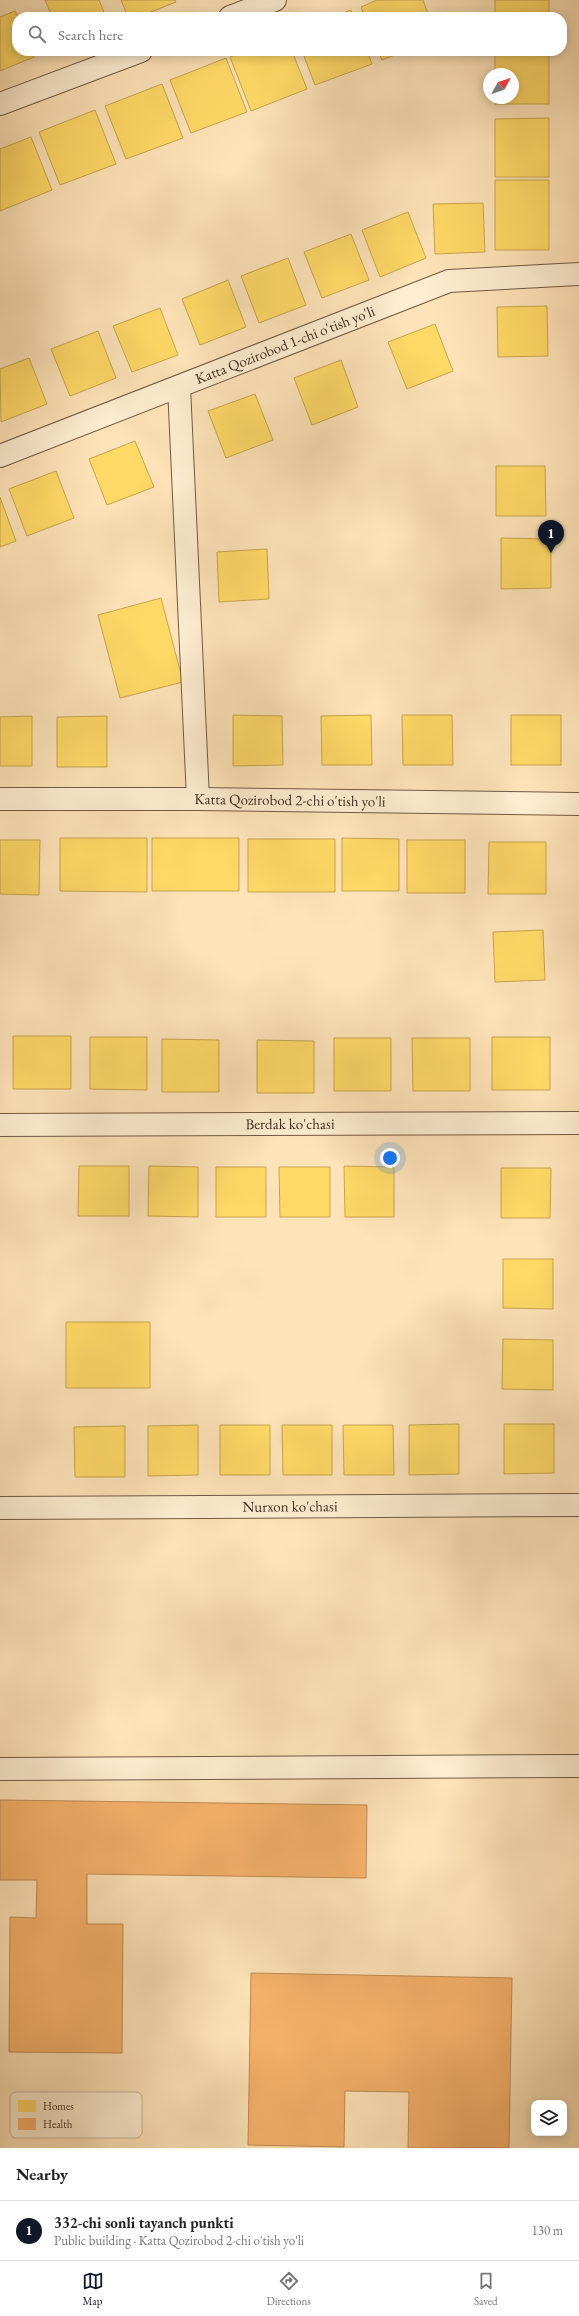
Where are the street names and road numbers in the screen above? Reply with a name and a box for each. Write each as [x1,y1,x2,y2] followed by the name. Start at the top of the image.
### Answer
[192,301,378,388] street label: Katta Qozirobod 1-chi o'tish yo'li
[194,789,386,810] street label: Katta Qozirobod 2-chi o'tish yo'li
[245,1114,335,1133] street label: Berdak ko'chasi
[242,1496,338,1516] street label: Nurxon ko'chasi

